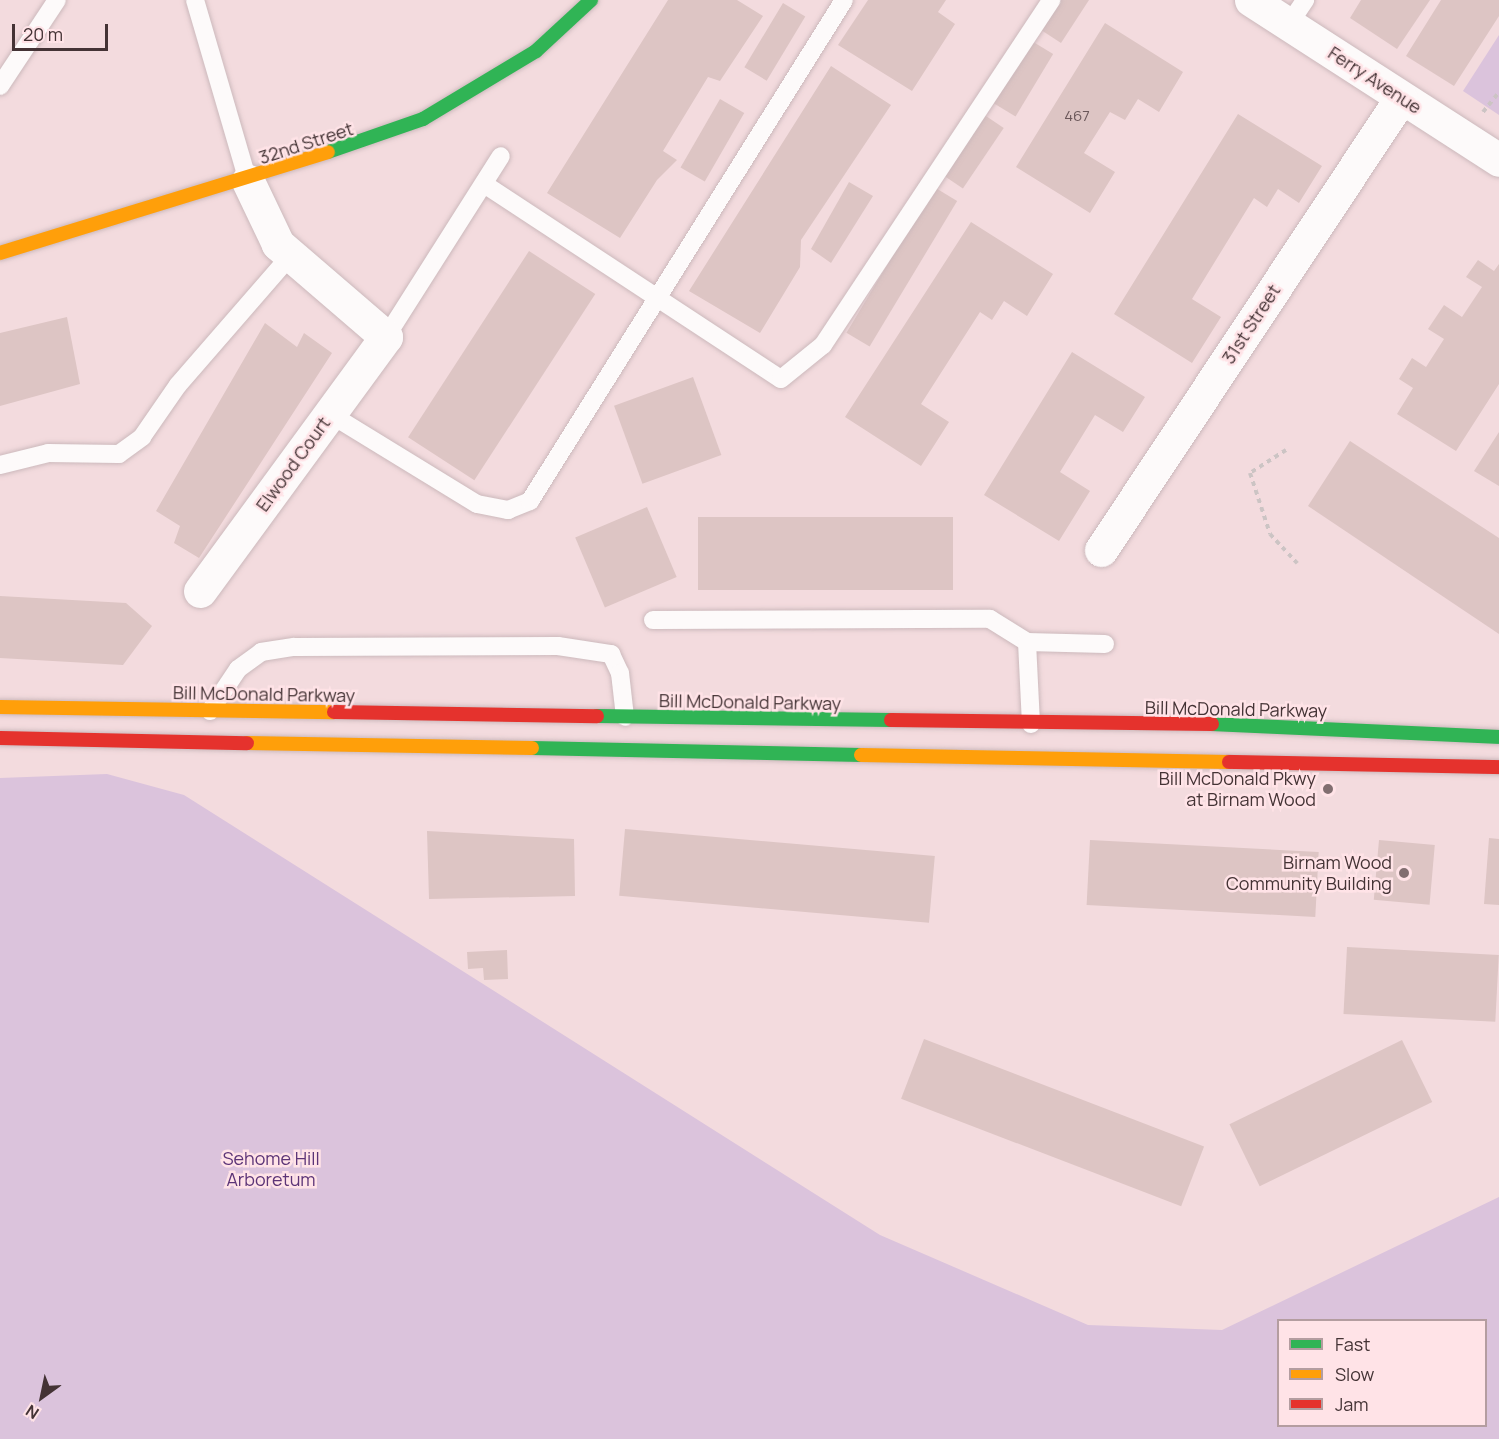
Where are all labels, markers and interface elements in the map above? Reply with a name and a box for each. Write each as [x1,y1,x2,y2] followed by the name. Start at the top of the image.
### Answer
[15,12,111,50] scale bar
[23,22,63,46] text: 20 m
[1324,42,1426,118] street label: Ferry Avenue
[1064,107,1090,125] house number: 467
[256,118,356,168] street label: 32nd Street
[1217,280,1285,368] street label: 31st Street
[252,413,334,515] street label: Elwood Court
[173,682,355,706] street label: Bill McDonald Parkway
[659,690,841,714] street label: Bill McDonald Parkway
[1145,697,1327,721] street label: Bill McDonald Parkway
[1159,768,1316,810] place label: Bill McDonald Pkwy at Birnam Wood
[1321,782,1335,796] marker: Bill McDonald Pkwy at Birnam Wood
[1226,852,1392,894] place label: Birnam Wood Community Building
[1397,866,1411,880] marker: Birnam Wood Community Building
[222,1148,320,1190] park label: Sehome Hill Arboretum
[1277,1319,1487,1427] legend
[1335,1332,1370,1356] text: Fast
[1335,1362,1374,1386] text: Slow
[12,1367,72,1427] north arrow
[1335,1392,1369,1416] text: Jam
[21,1400,43,1424] text: N

